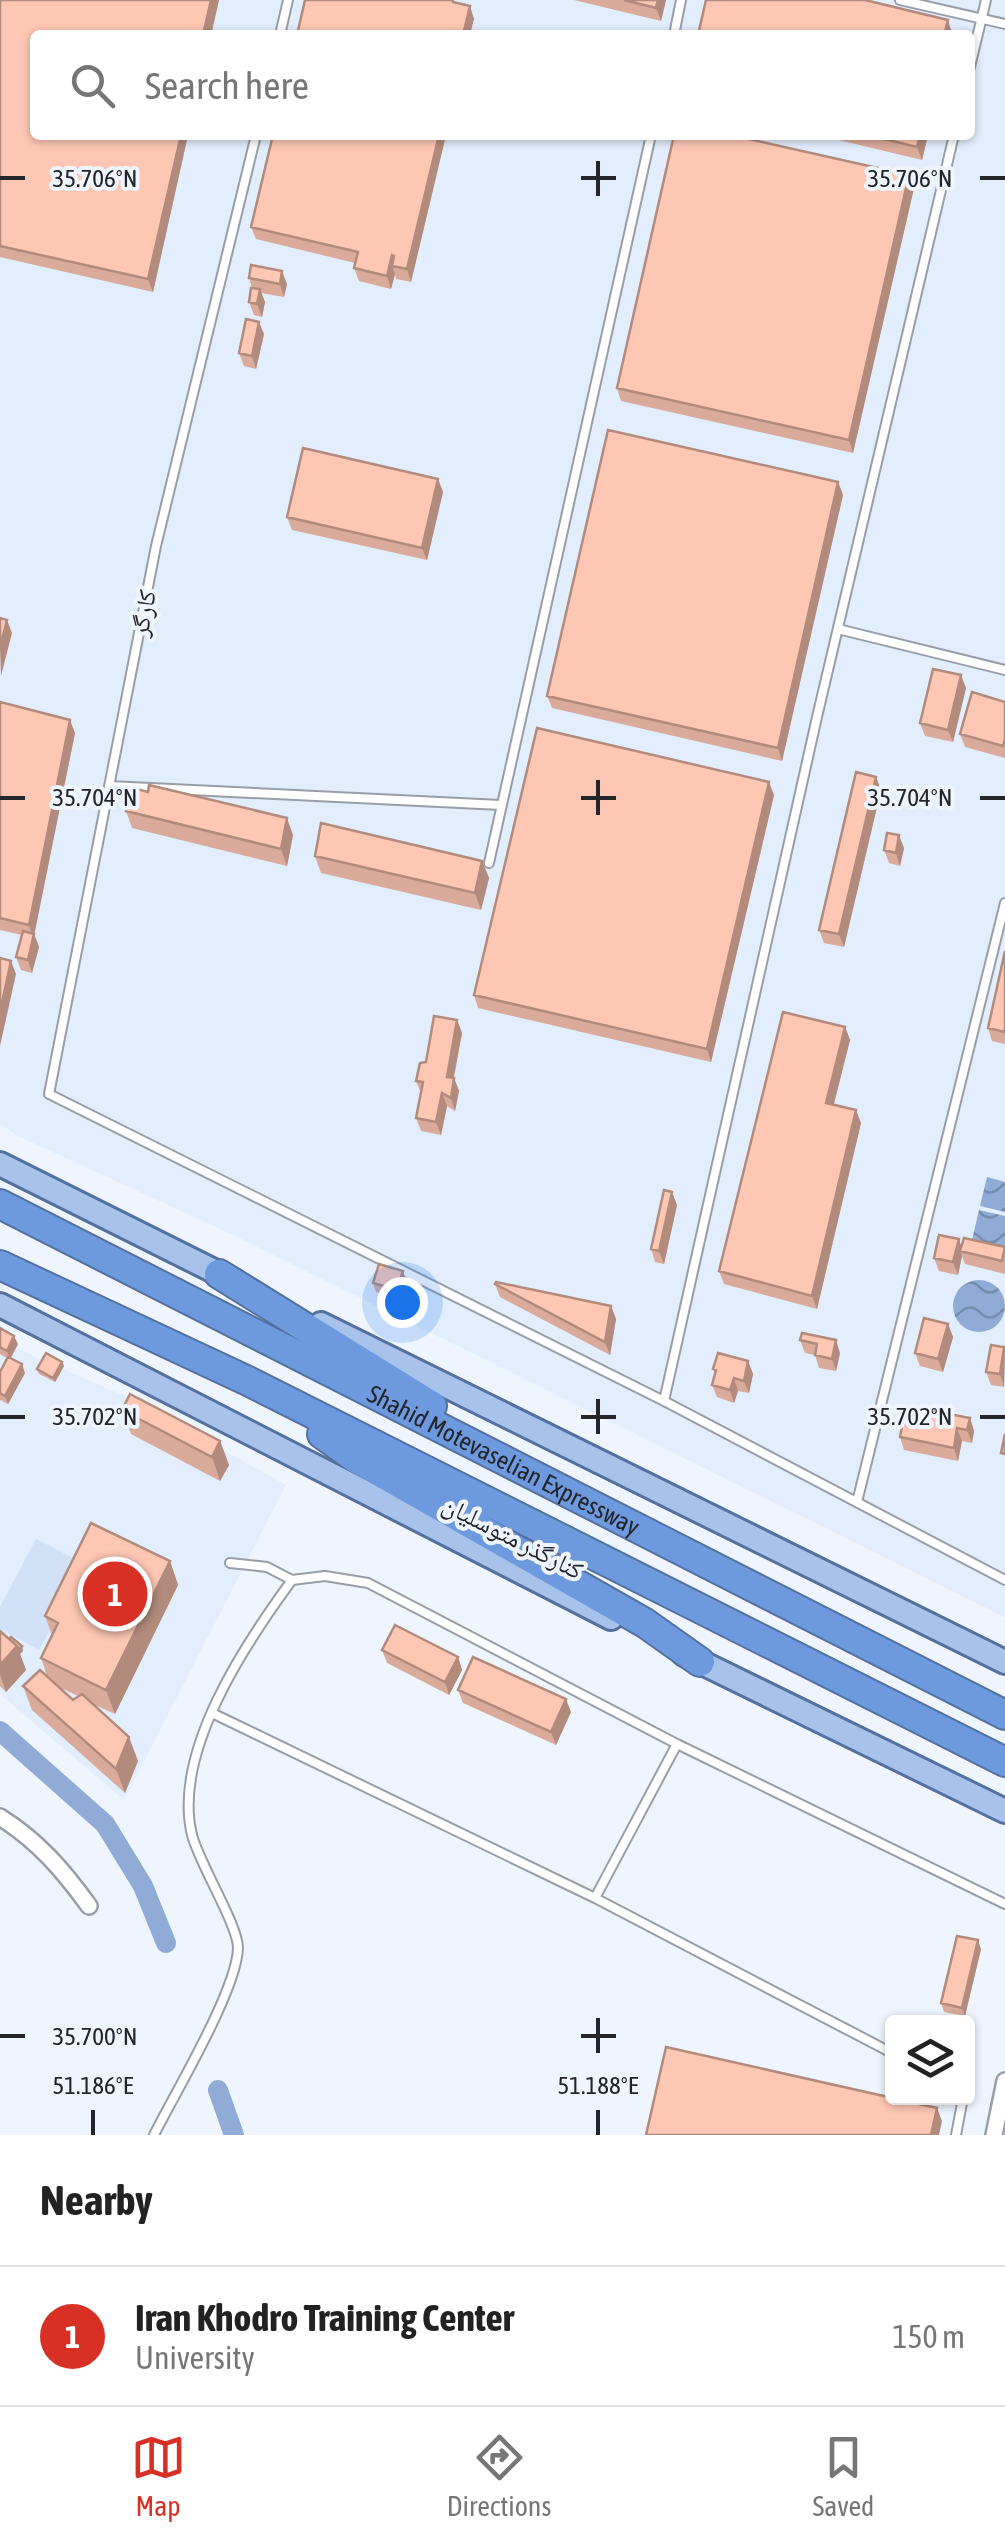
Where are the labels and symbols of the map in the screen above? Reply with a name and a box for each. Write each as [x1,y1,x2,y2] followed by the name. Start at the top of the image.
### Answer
[53,164,137,192] text: 35.706°N
[868,164,952,192] text: 35.706°N
[125,587,161,640] street label: کارگر
[53,783,137,811] text: 35.704°N
[868,783,952,811] text: 35.704°N
[377,1277,428,1328] your location
[363,1379,644,1541] street label: Shahid Motevaselian Expressway
[53,1402,137,1430] text: 35.702°N
[868,1402,952,1430] text: 35.702°N
[437,1490,588,1586] street label: کنارگذر متوسلیان
[82,1556,148,1632] pin: 1
[53,2022,137,2050] text: 35.700°N
[53,2071,134,2099] text: 51.186°E
[558,2071,639,2099] text: 51.188°E

